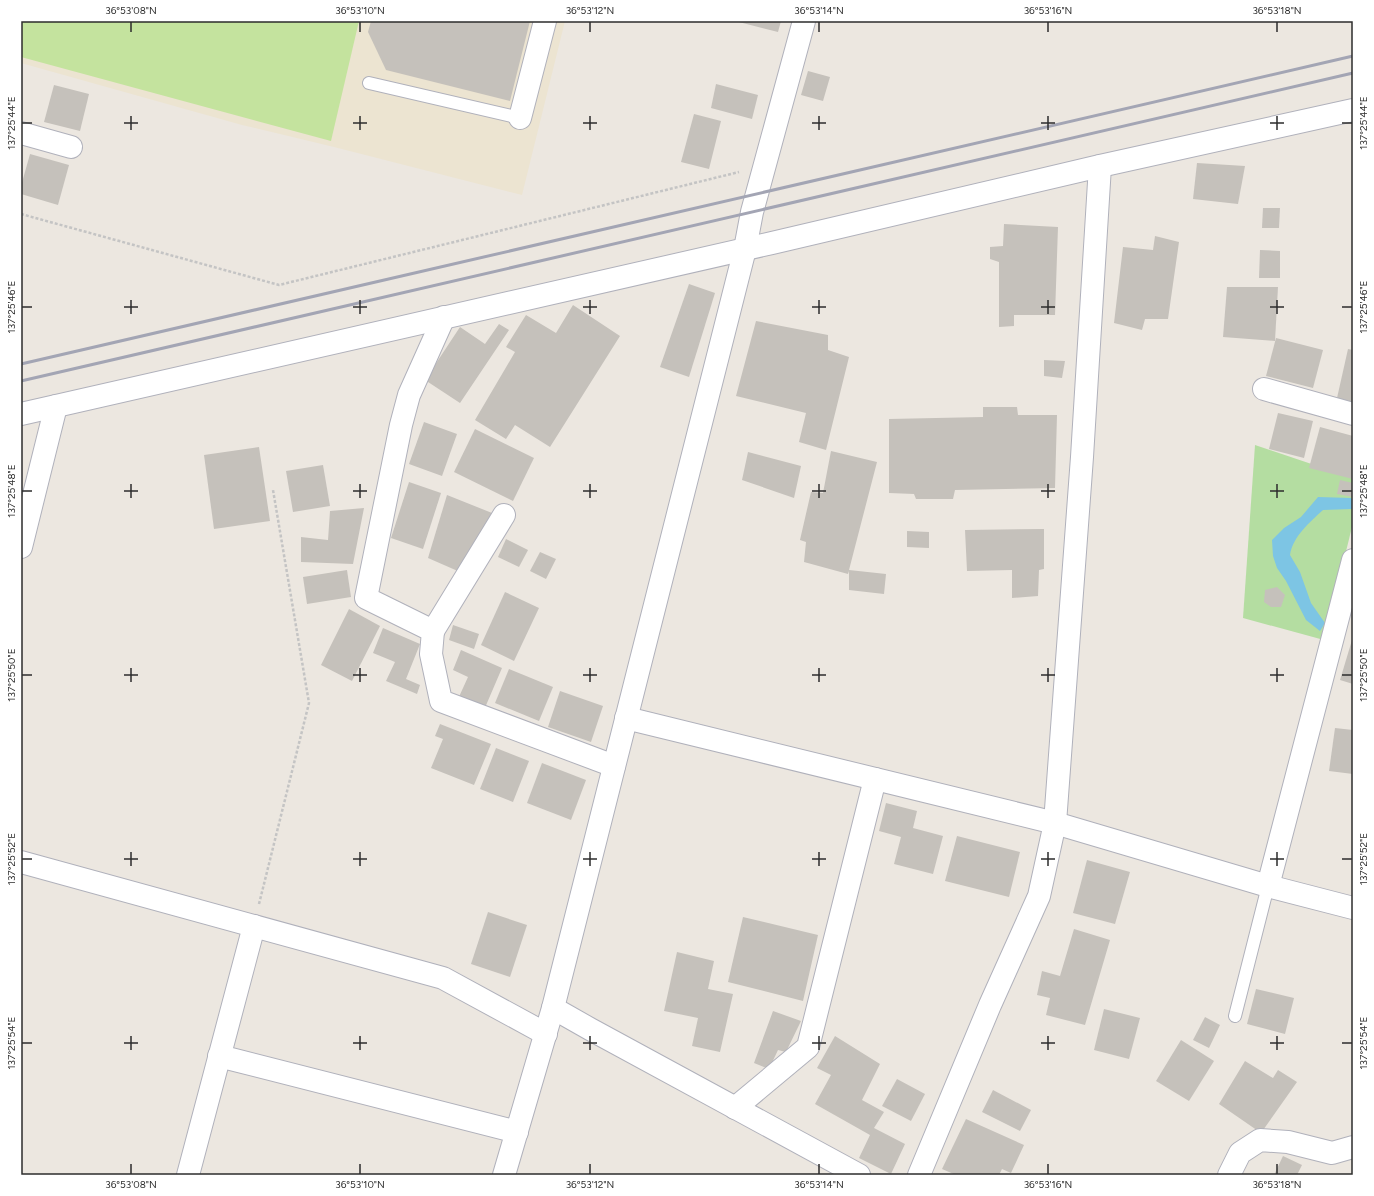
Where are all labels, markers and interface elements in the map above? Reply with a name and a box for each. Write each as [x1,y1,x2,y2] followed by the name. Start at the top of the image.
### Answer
[105,4,157,17] text: 36°53'08"N
[335,4,385,17] text: 36°53'10"N
[566,4,614,17] text: 36°53'12"N
[794,4,844,17] text: 36°53'14"N
[1024,4,1072,17] text: 36°53'16"N
[1252,4,1302,17] text: 36°53'18"N
[5,96,18,150] text: 137°25'44"E
[1357,96,1370,150] text: 137°25'44"E
[5,280,18,333] text: 137°25'46"E
[1357,280,1370,333] text: 137°25'46"E
[5,464,18,518] text: 137°25'48"E
[1357,464,1370,518] text: 137°25'48"E
[5,648,18,702] text: 137°25'50"E
[1357,648,1370,702] text: 137°25'50"E
[5,833,18,885] text: 137°25'52"E
[1357,833,1370,885] text: 137°25'52"E
[5,1016,18,1070] text: 137°25'54"E
[1357,1016,1370,1070] text: 137°25'54"E
[105,1178,157,1191] text: 36°53'08"N
[335,1178,385,1191] text: 36°53'10"N
[566,1178,614,1191] text: 36°53'12"N
[794,1178,844,1191] text: 36°53'14"N
[1024,1178,1072,1191] text: 36°53'16"N
[1252,1178,1302,1191] text: 36°53'18"N

